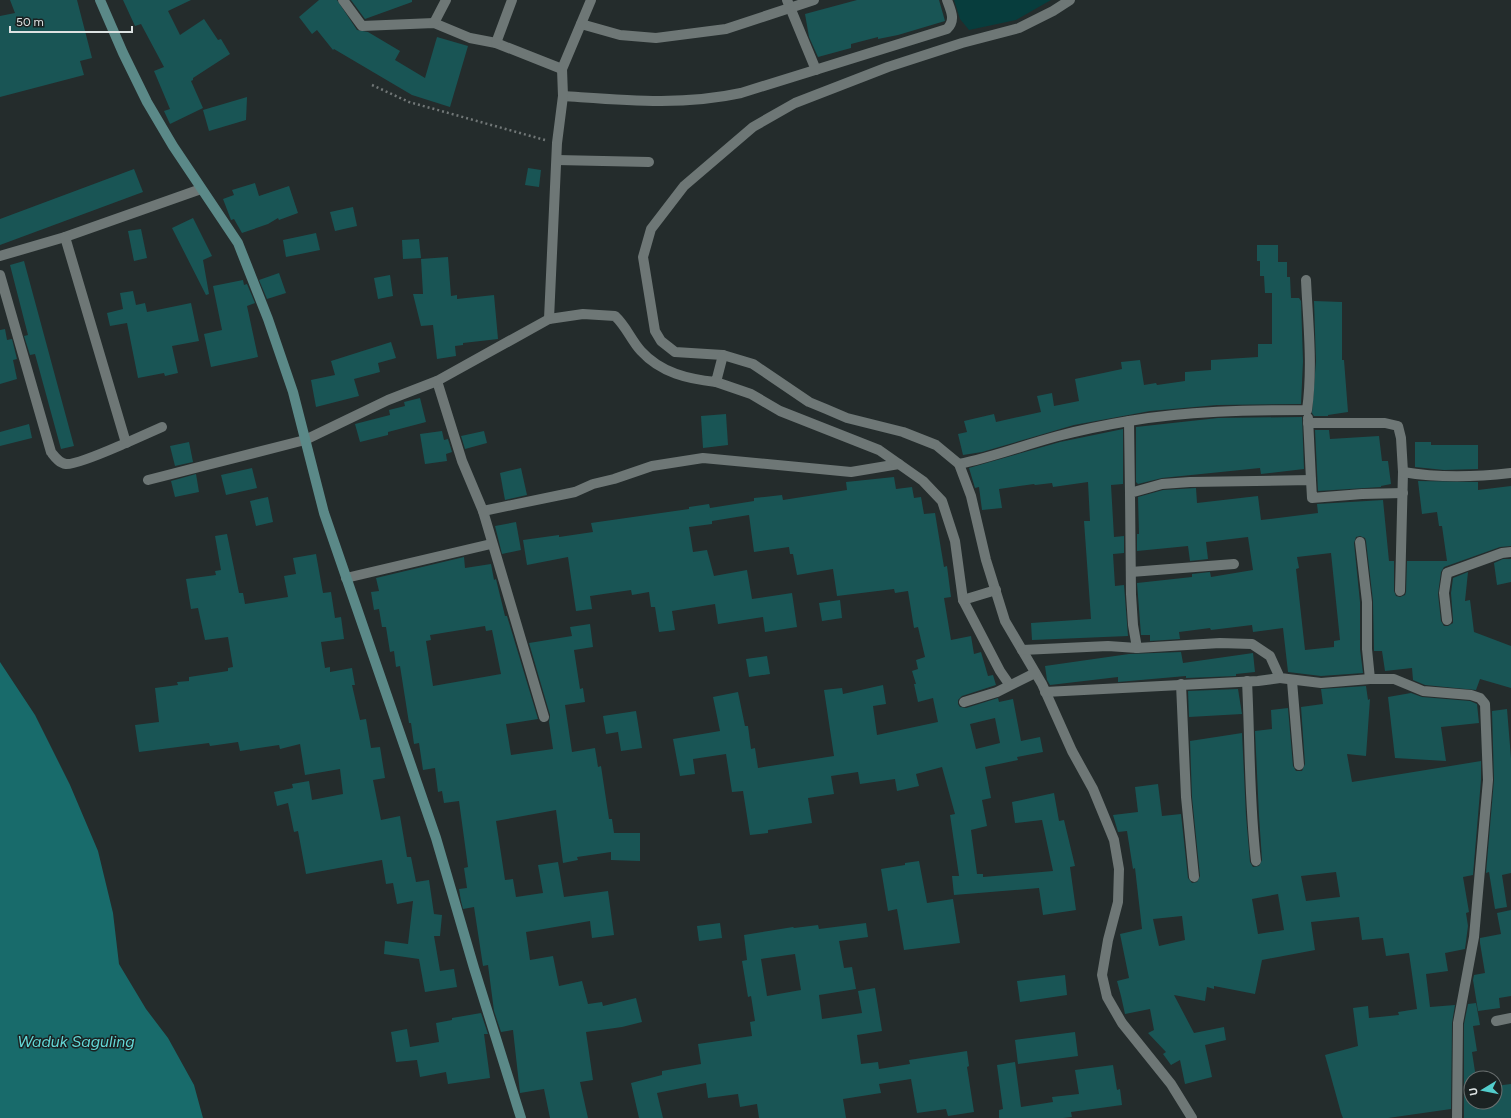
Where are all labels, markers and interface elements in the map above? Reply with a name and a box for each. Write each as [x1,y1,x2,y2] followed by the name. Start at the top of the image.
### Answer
[10,8,132,34] scale bar
[16,15,44,29] text: 50 m
[17,1032,135,1051] water label: Waduk Saguling
[1463,1070,1503,1110] north arrow
[1467,1086,1481,1097] text: U

